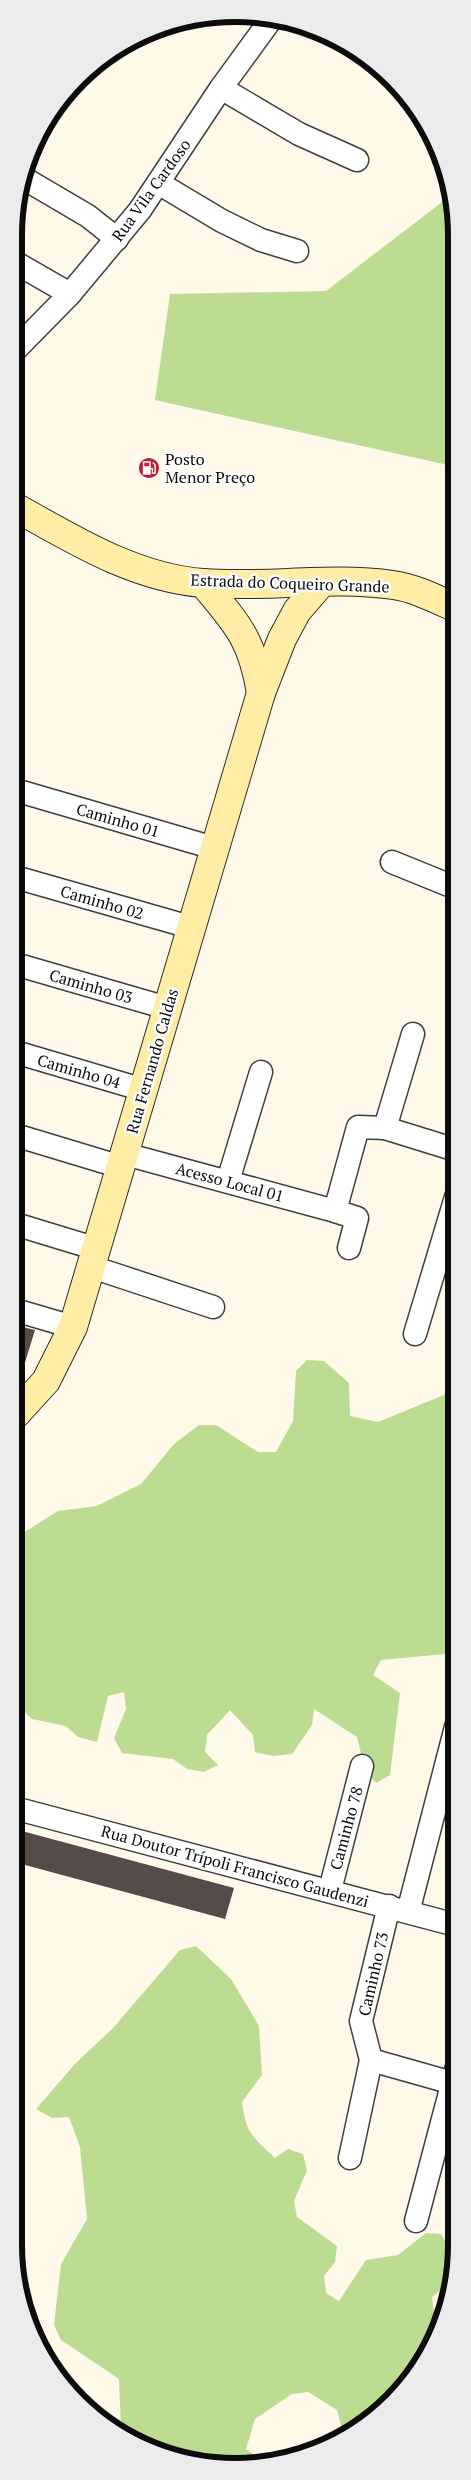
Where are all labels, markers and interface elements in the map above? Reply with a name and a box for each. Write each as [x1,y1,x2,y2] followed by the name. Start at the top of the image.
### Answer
[106,134,196,246] street label: Rua Vila Cardoso
[165,448,255,488] place label: Posto Menor Preço
[137,456,161,480] fuel station icon: Posto Menor Preço
[190,569,390,597] street label: Estrada do Coqueiro Grande
[74,798,162,842] street label: Caminho 01
[58,880,146,924] street label: Caminho 02
[47,964,135,1008] street label: Caminho 03
[121,986,183,1136] street label: Rua Fernando Caldas
[35,1049,124,1094] street label: Caminho 04
[173,1157,287,1207] street label: Acesso Local 01
[324,1784,368,1872] street label: Caminho 78
[99,1820,371,1912] street label: Rua Doutor Trípoli Francisco Gaudenzi
[353,1930,393,2018] street label: Caminho 73

